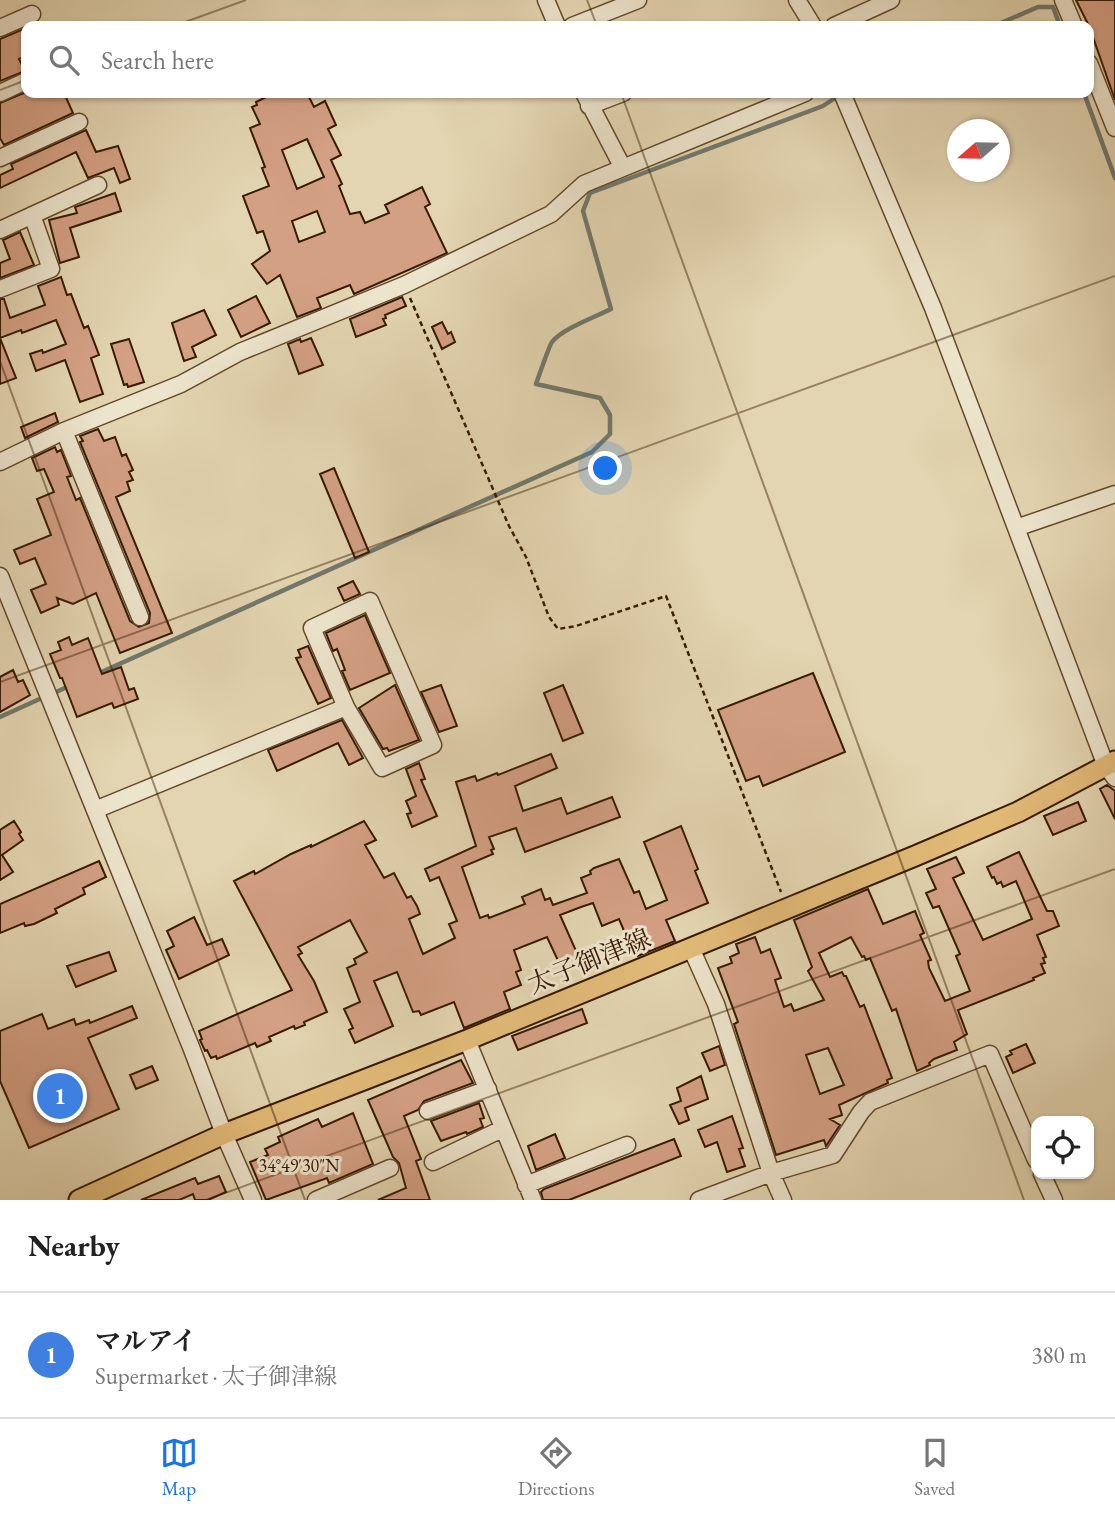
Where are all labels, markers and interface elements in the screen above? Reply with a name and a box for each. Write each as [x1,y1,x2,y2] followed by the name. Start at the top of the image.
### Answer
[21,21,1094,98] search box
[45,41,83,79] icon: search
[101,43,214,77] text: Search here
[947,119,1010,182] north arrow
[588,451,622,485] your location
[522,921,656,1001] street label: 太子御津線
[37,1070,83,1122] pin: 1
[1031,1116,1094,1179] map controls
[1031,1116,1094,1179] button: locate
[259,1154,340,1177] text: 34°49'30"N
[28,1226,120,1265] text: Nearby
[95,1324,197,1358] text: マルアイ
[45,1340,57,1370] text: 1
[1031,1340,1087,1370] text: 380 m
[95,1361,337,1391] text: Supermarket · 太子御津線
[160,1434,198,1501] tab: Map
[518,1434,594,1501] tab: Directions
[914,1434,955,1501] tab: Saved

